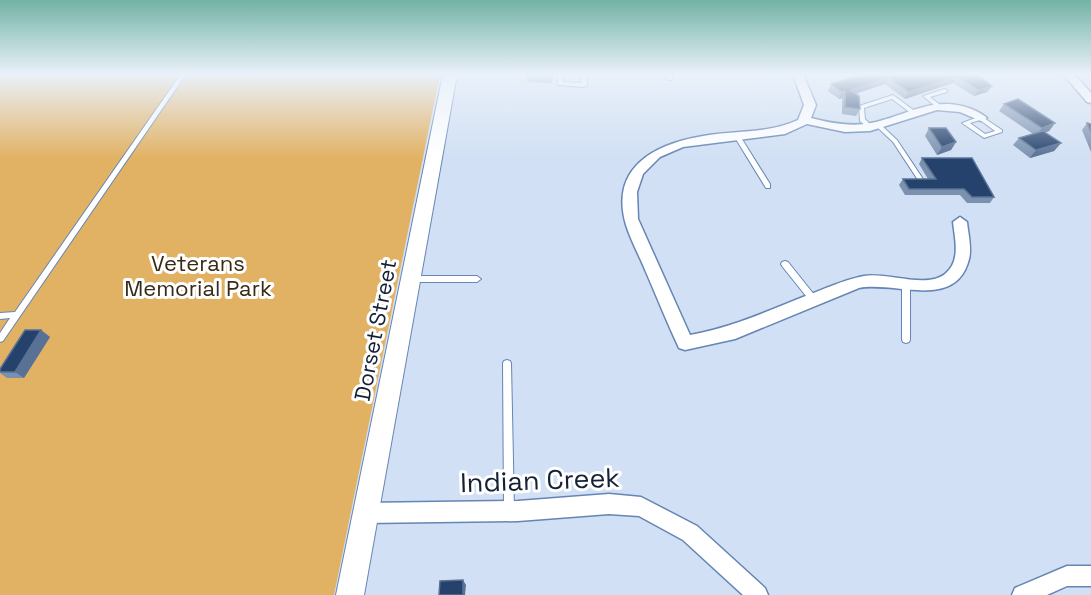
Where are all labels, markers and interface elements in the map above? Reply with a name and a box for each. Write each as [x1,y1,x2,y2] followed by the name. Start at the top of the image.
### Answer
[124,249,272,302] park label: Veterans Memorial Park
[348,257,402,403] street label: Dorset Street
[460,460,620,500] street label: Indian Creek

